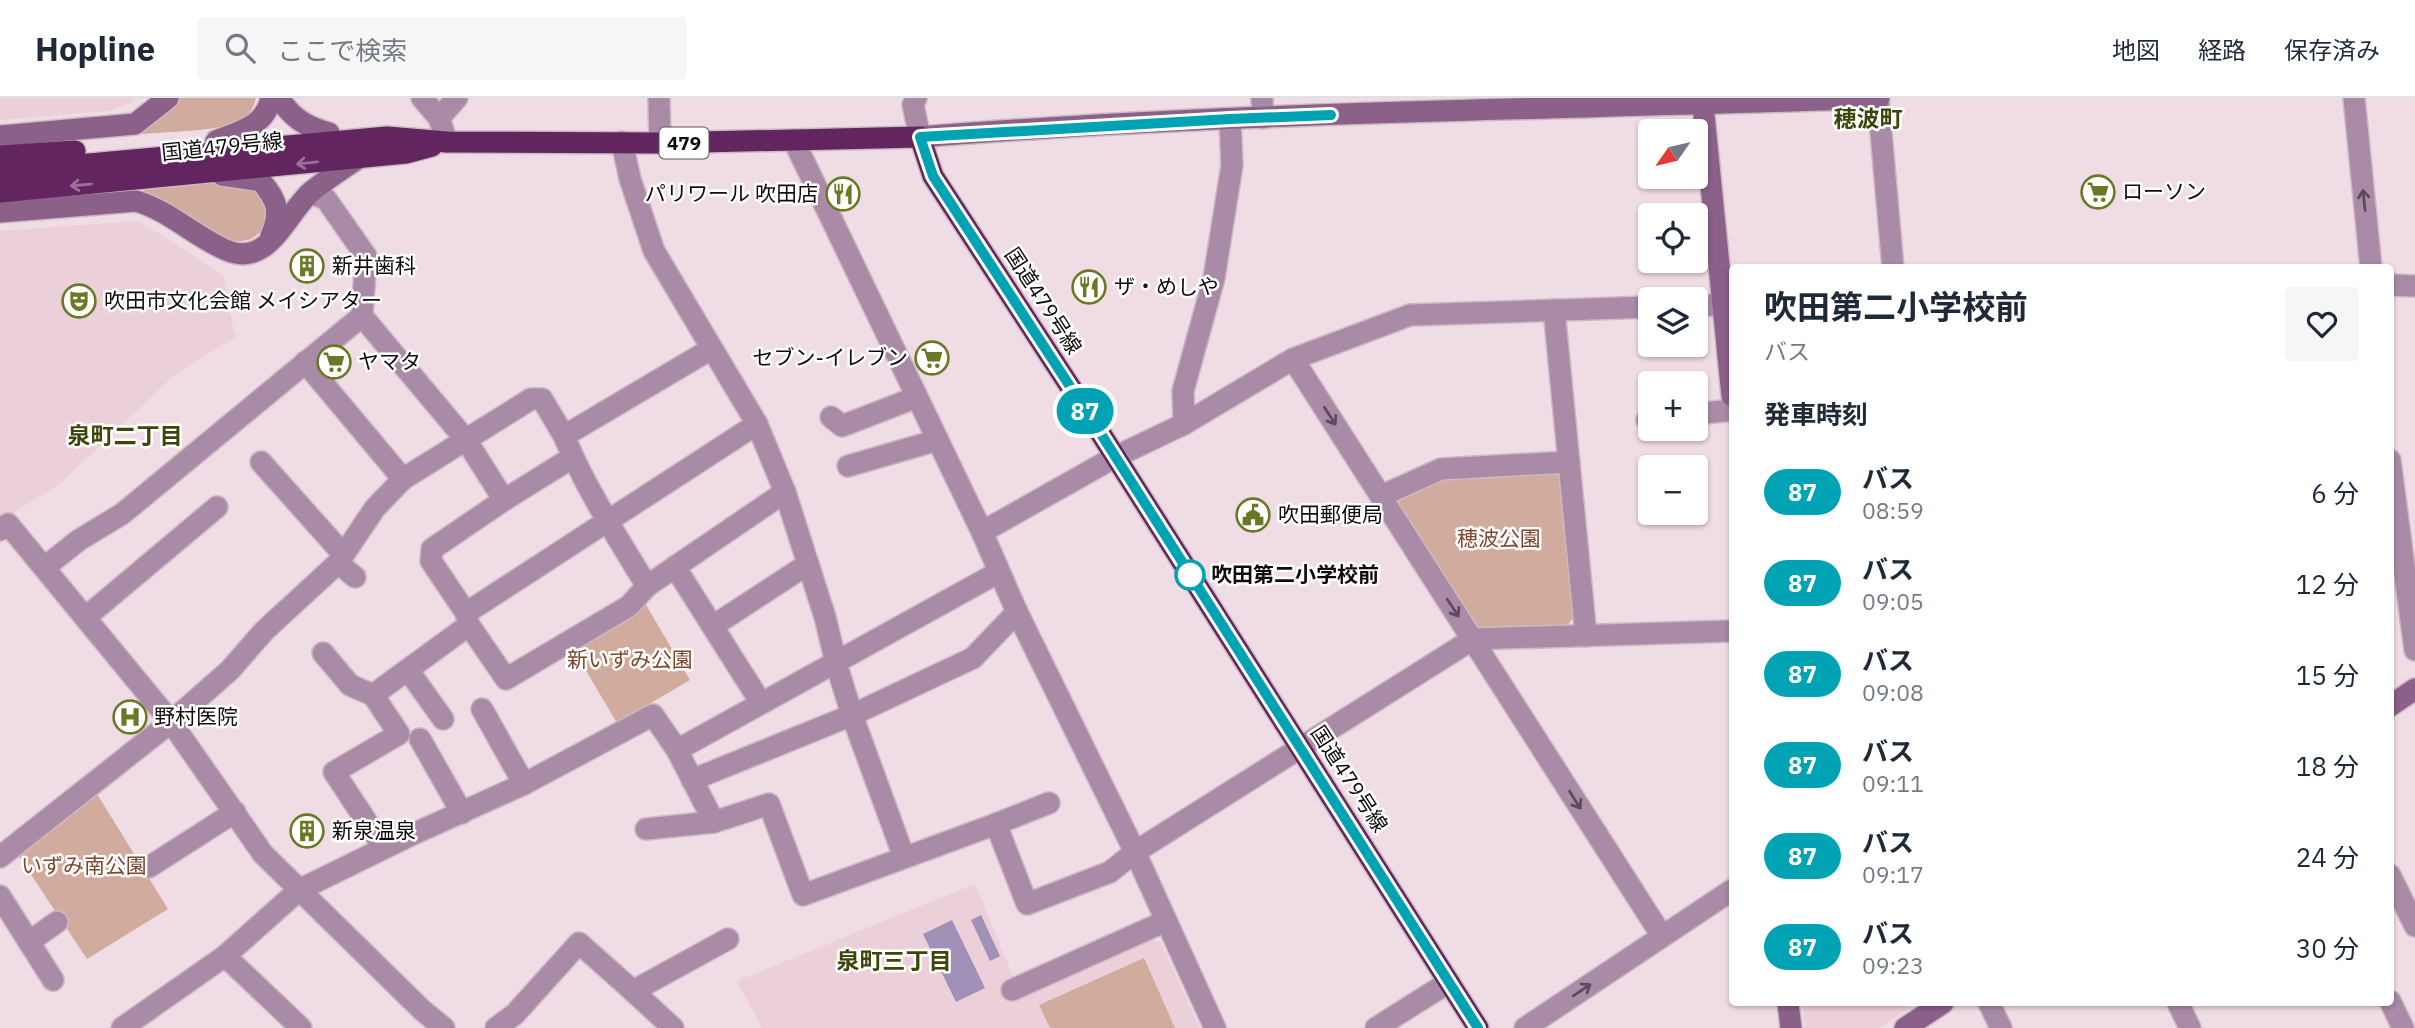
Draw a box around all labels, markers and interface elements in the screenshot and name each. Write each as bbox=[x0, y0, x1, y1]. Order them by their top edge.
search box bbox=[197, 17, 687, 80]
text: Hopline bbox=[35, 27, 155, 70]
icon: search bbox=[221, 29, 259, 67]
text: ここで検索 bbox=[277, 33, 407, 67]
text: 地図 bbox=[2112, 34, 2160, 66]
text: 経路 bbox=[2198, 34, 2246, 66]
text: 保存済み bbox=[2284, 34, 2380, 66]
district label: 穂波町 bbox=[1834, 103, 1903, 133]
north arrow bbox=[1638, 119, 1708, 189]
map controls bbox=[1638, 119, 1708, 525]
street label: 国道479号線 bbox=[160, 126, 284, 166]
road number: 479 bbox=[660, 128, 708, 158]
one-way arrow bbox=[297, 156, 319, 169]
supermarket icon: ローソン bbox=[2079, 173, 2117, 211]
restaurant icon: パリワール 吹田店 bbox=[824, 175, 862, 213]
place label: ローソン bbox=[2122, 177, 2206, 205]
one-way arrow bbox=[70, 179, 93, 192]
place label: パリワール 吹田店 bbox=[645, 179, 818, 207]
one-way arrow bbox=[2358, 189, 2371, 212]
button: locate bbox=[1638, 203, 1708, 273]
street label: 国道479号線 bbox=[999, 242, 1089, 359]
building icon: 新井歯科 bbox=[288, 247, 326, 285]
place label: 新井歯科 bbox=[332, 251, 416, 279]
restaurant icon: ザ・めしや bbox=[1070, 268, 1108, 306]
place label: ザ・めしや bbox=[1114, 272, 1219, 300]
theatre icon: 吹田市文化会館 メイシアター bbox=[60, 282, 98, 320]
text: 吹田第二小学校前 bbox=[1764, 285, 2028, 328]
place label: 吹田市文化会館 メイシアター bbox=[104, 286, 382, 314]
button: layers bbox=[1638, 287, 1708, 357]
button: heart bbox=[2285, 287, 2359, 361]
text: バス bbox=[1764, 336, 1810, 366]
supermarket icon: セブン-イレブン bbox=[913, 339, 951, 377]
supermarket icon: ヤマタ bbox=[315, 343, 353, 381]
place label: セブン-イレブン bbox=[753, 343, 908, 371]
place label: ヤマタ bbox=[358, 347, 421, 375]
button: + bbox=[1638, 371, 1708, 441]
line badge: 87 bbox=[1054, 388, 1116, 434]
text: 87 bbox=[1071, 395, 1099, 427]
text: 発車時刻 bbox=[1764, 397, 1868, 431]
one-way arrow bbox=[1323, 406, 1337, 426]
district label: 泉町二丁目 bbox=[68, 420, 183, 450]
button: − bbox=[1638, 455, 1708, 525]
text: バス bbox=[1862, 461, 1914, 495]
text: 87 bbox=[1788, 476, 1817, 508]
text: 6 分 bbox=[2311, 476, 2359, 510]
text: 08:59 bbox=[1862, 495, 1924, 525]
public building icon: 吹田郵便局 bbox=[1234, 496, 1272, 534]
place label: 吹田郵便局 bbox=[1278, 500, 1383, 528]
park label: 穂波公園 bbox=[1457, 524, 1541, 552]
text: バス bbox=[1862, 552, 1914, 586]
marker: 吹田第二小学校前 bbox=[1175, 560, 1205, 590]
place label: 吹田第二小学校前 bbox=[1211, 560, 1379, 588]
text: 87 bbox=[1788, 567, 1817, 599]
text: 12 分 bbox=[2296, 567, 2359, 601]
text: 09:05 bbox=[1862, 586, 1924, 616]
one-way arrow bbox=[1446, 597, 1460, 617]
text: バス bbox=[1862, 643, 1914, 677]
park label: 新いずみ公園 bbox=[567, 645, 693, 673]
text: 87 bbox=[1788, 658, 1817, 690]
text: 15 分 bbox=[2296, 658, 2359, 692]
text: 09:08 bbox=[1862, 677, 1924, 707]
hospital icon: 野村医院 bbox=[111, 698, 149, 736]
place label: 野村医院 bbox=[154, 702, 238, 730]
street label: 国道479号線 bbox=[1305, 720, 1395, 837]
text: バス bbox=[1862, 734, 1914, 768]
text: 87 bbox=[1788, 749, 1817, 781]
text: 18 分 bbox=[2296, 749, 2359, 783]
text: 09:11 bbox=[1862, 768, 1924, 798]
one-way arrow bbox=[1568, 789, 1582, 809]
building icon: 新泉温泉 bbox=[288, 812, 326, 850]
place label: 新泉温泉 bbox=[332, 816, 416, 844]
text: バス bbox=[1862, 825, 1914, 859]
text: 87 bbox=[1788, 840, 1817, 872]
text: 24 分 bbox=[2296, 840, 2359, 874]
park label: いずみ南公園 bbox=[21, 851, 147, 879]
text: 09:17 bbox=[1862, 859, 1924, 889]
text: バス bbox=[1862, 916, 1914, 950]
text: 87 bbox=[1788, 931, 1817, 963]
text: 30 分 bbox=[2296, 931, 2359, 965]
district label: 泉町三丁目 bbox=[837, 945, 952, 975]
text: 09:23 bbox=[1862, 950, 1924, 980]
one-way arrow bbox=[1571, 983, 1591, 997]

